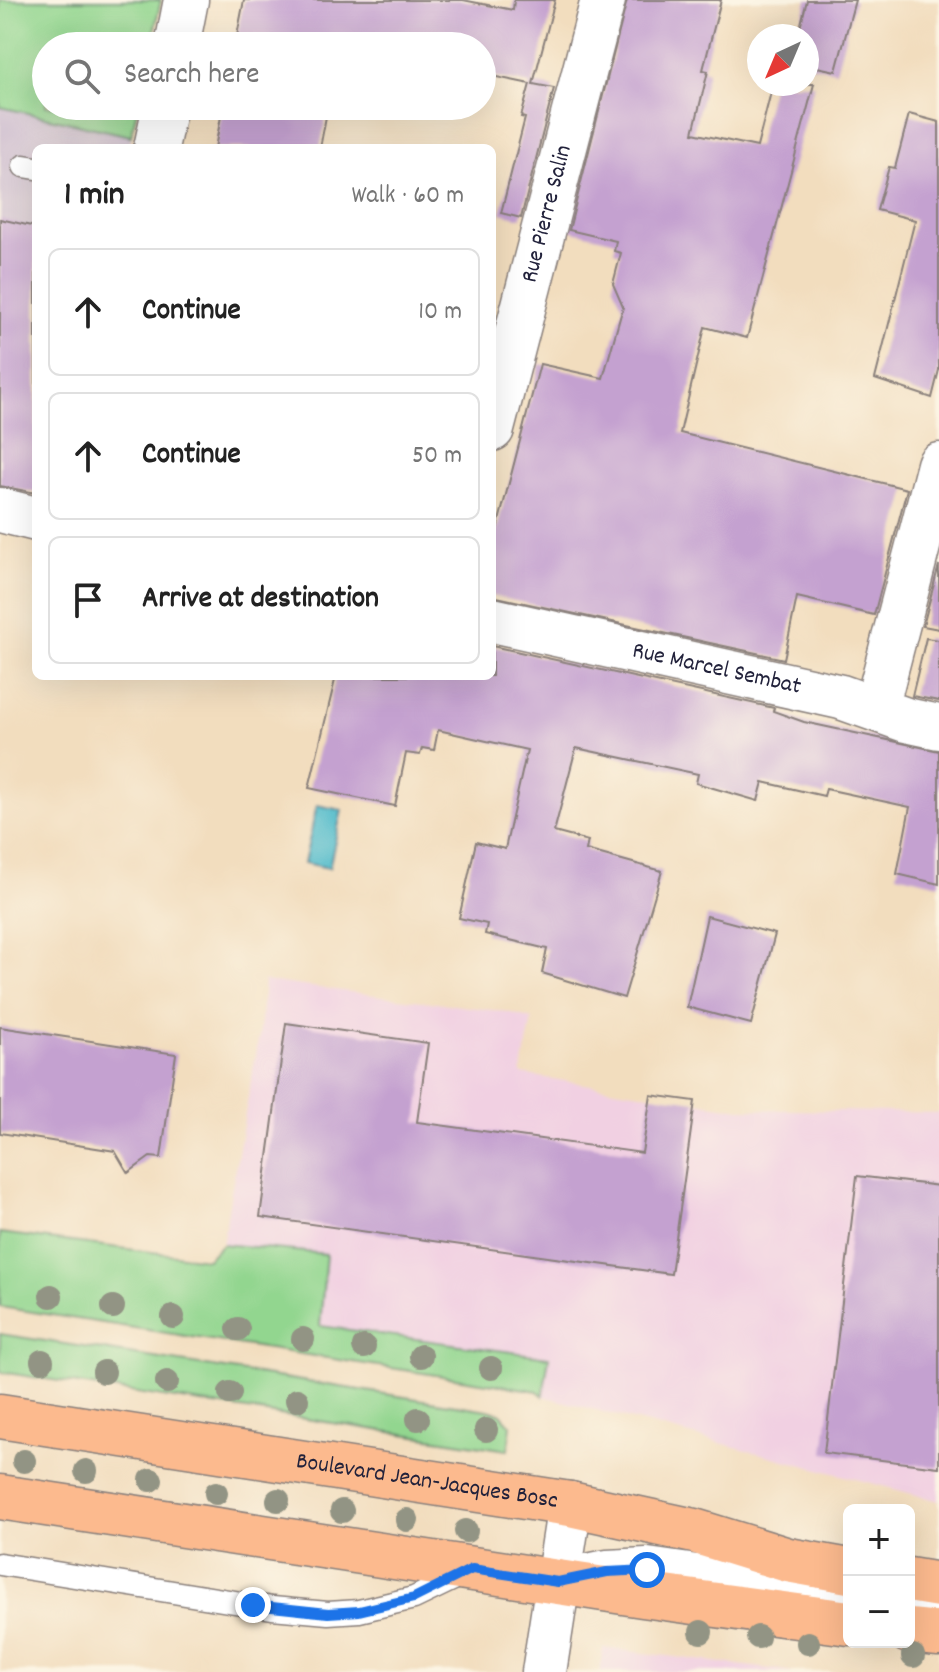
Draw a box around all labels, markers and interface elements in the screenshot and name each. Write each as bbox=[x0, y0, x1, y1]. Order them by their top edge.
north arrow bbox=[747, 24, 819, 96]
search box bbox=[32, 32, 496, 120]
icon: search bbox=[60, 54, 104, 98]
text: Search here bbox=[124, 55, 260, 98]
street label: Rue Pierre Salin bbox=[513, 142, 582, 287]
text: 1 min bbox=[64, 172, 125, 221]
text: Walk · 60 m bbox=[351, 178, 464, 215]
icon: ahead bbox=[66, 290, 110, 334]
text: Continue bbox=[142, 291, 241, 334]
text: 10 m bbox=[418, 294, 462, 331]
icon: ahead bbox=[66, 434, 110, 478]
text: Continue bbox=[142, 435, 241, 478]
text: 50 m bbox=[412, 438, 462, 475]
icon: arrive bbox=[66, 578, 110, 622]
text: Arrive at destination bbox=[142, 579, 379, 622]
street label: Rue Marcel Sembat bbox=[629, 634, 804, 705]
street label: Boulevard Jean-Jacques Bosc bbox=[294, 1445, 560, 1519]
map controls bbox=[843, 1504, 915, 1648]
button: + bbox=[843, 1504, 915, 1576]
route start bbox=[629, 1552, 665, 1588]
button: − bbox=[843, 1576, 915, 1648]
route end bbox=[235, 1587, 271, 1623]

